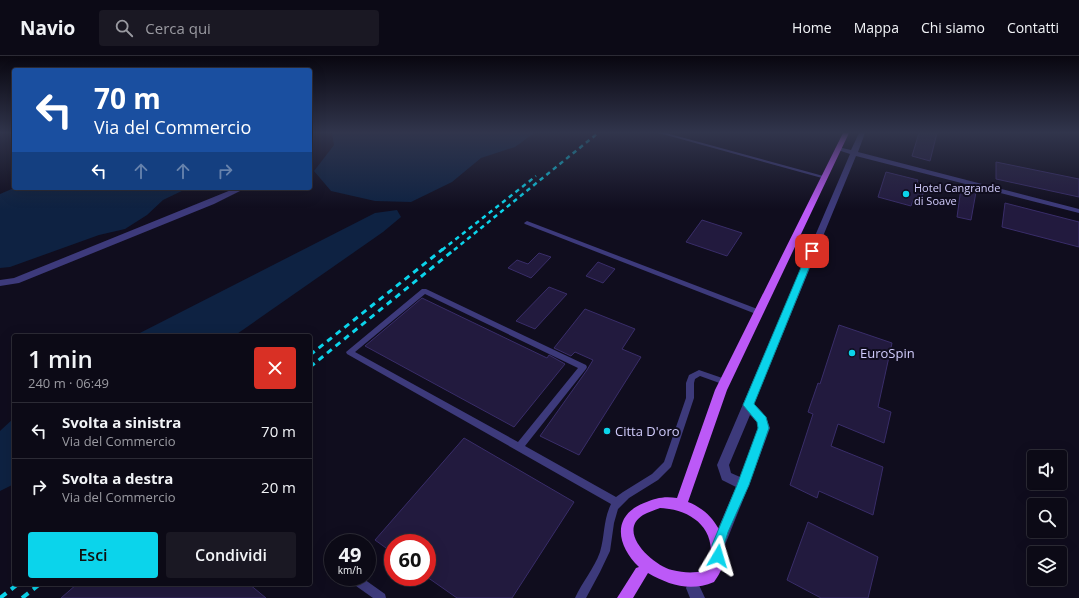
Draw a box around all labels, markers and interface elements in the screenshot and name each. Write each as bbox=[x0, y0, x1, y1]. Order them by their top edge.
search box bbox=[99, 10, 379, 46]
text: Navio bbox=[20, 15, 75, 41]
icon: search bbox=[113, 17, 135, 39]
text: Cerca qui bbox=[145, 18, 211, 38]
text: Home bbox=[792, 18, 832, 37]
text: Mappa bbox=[854, 18, 899, 37]
text: Chi siamo bbox=[921, 18, 985, 37]
text: Contatti bbox=[1007, 18, 1059, 37]
text: 70 m bbox=[94, 79, 161, 117]
icon: left bbox=[28, 84, 80, 136]
text: Via del Commercio bbox=[94, 115, 251, 139]
icon: left bbox=[88, 160, 110, 182]
icon: ahead bbox=[130, 160, 152, 182]
icon: ahead bbox=[172, 160, 194, 182]
icon: right bbox=[214, 160, 236, 182]
place label: Hotel Cangrande di Soave bbox=[914, 180, 1000, 208]
marker: Hotel Cangrande di Soave bbox=[901, 189, 911, 199]
pin bbox=[795, 234, 829, 268]
icon: arrive bbox=[801, 240, 823, 262]
text: 1 min bbox=[28, 342, 93, 375]
place label: EuroSpin bbox=[860, 344, 915, 362]
button: close bbox=[254, 347, 296, 389]
marker: EuroSpin bbox=[847, 348, 857, 358]
text: 240 m · 06:49 bbox=[28, 374, 109, 392]
text: Svolta a sinistra bbox=[62, 412, 181, 432]
icon: left bbox=[28, 420, 50, 442]
text: 70 m bbox=[261, 421, 296, 441]
place label: Citta D'oro bbox=[615, 422, 680, 440]
marker: Citta D'oro bbox=[602, 426, 612, 436]
text: Via del Commercio bbox=[62, 432, 176, 450]
map controls bbox=[1027, 450, 1067, 586]
button: sound bbox=[1027, 450, 1067, 490]
text: Svolta a destra bbox=[62, 468, 173, 488]
icon: right bbox=[28, 476, 50, 498]
text: 20 m bbox=[261, 477, 296, 497]
text: Via del Commercio bbox=[62, 488, 176, 506]
button: search bbox=[1027, 498, 1067, 538]
button: Esci bbox=[28, 532, 158, 578]
button: Condividi bbox=[166, 532, 296, 578]
speed limit sign: 60 bbox=[384, 534, 436, 586]
position arrow bbox=[697, 535, 739, 577]
text: 49 bbox=[339, 541, 361, 568]
button: layers bbox=[1027, 546, 1067, 586]
text: km/h bbox=[338, 563, 362, 577]

